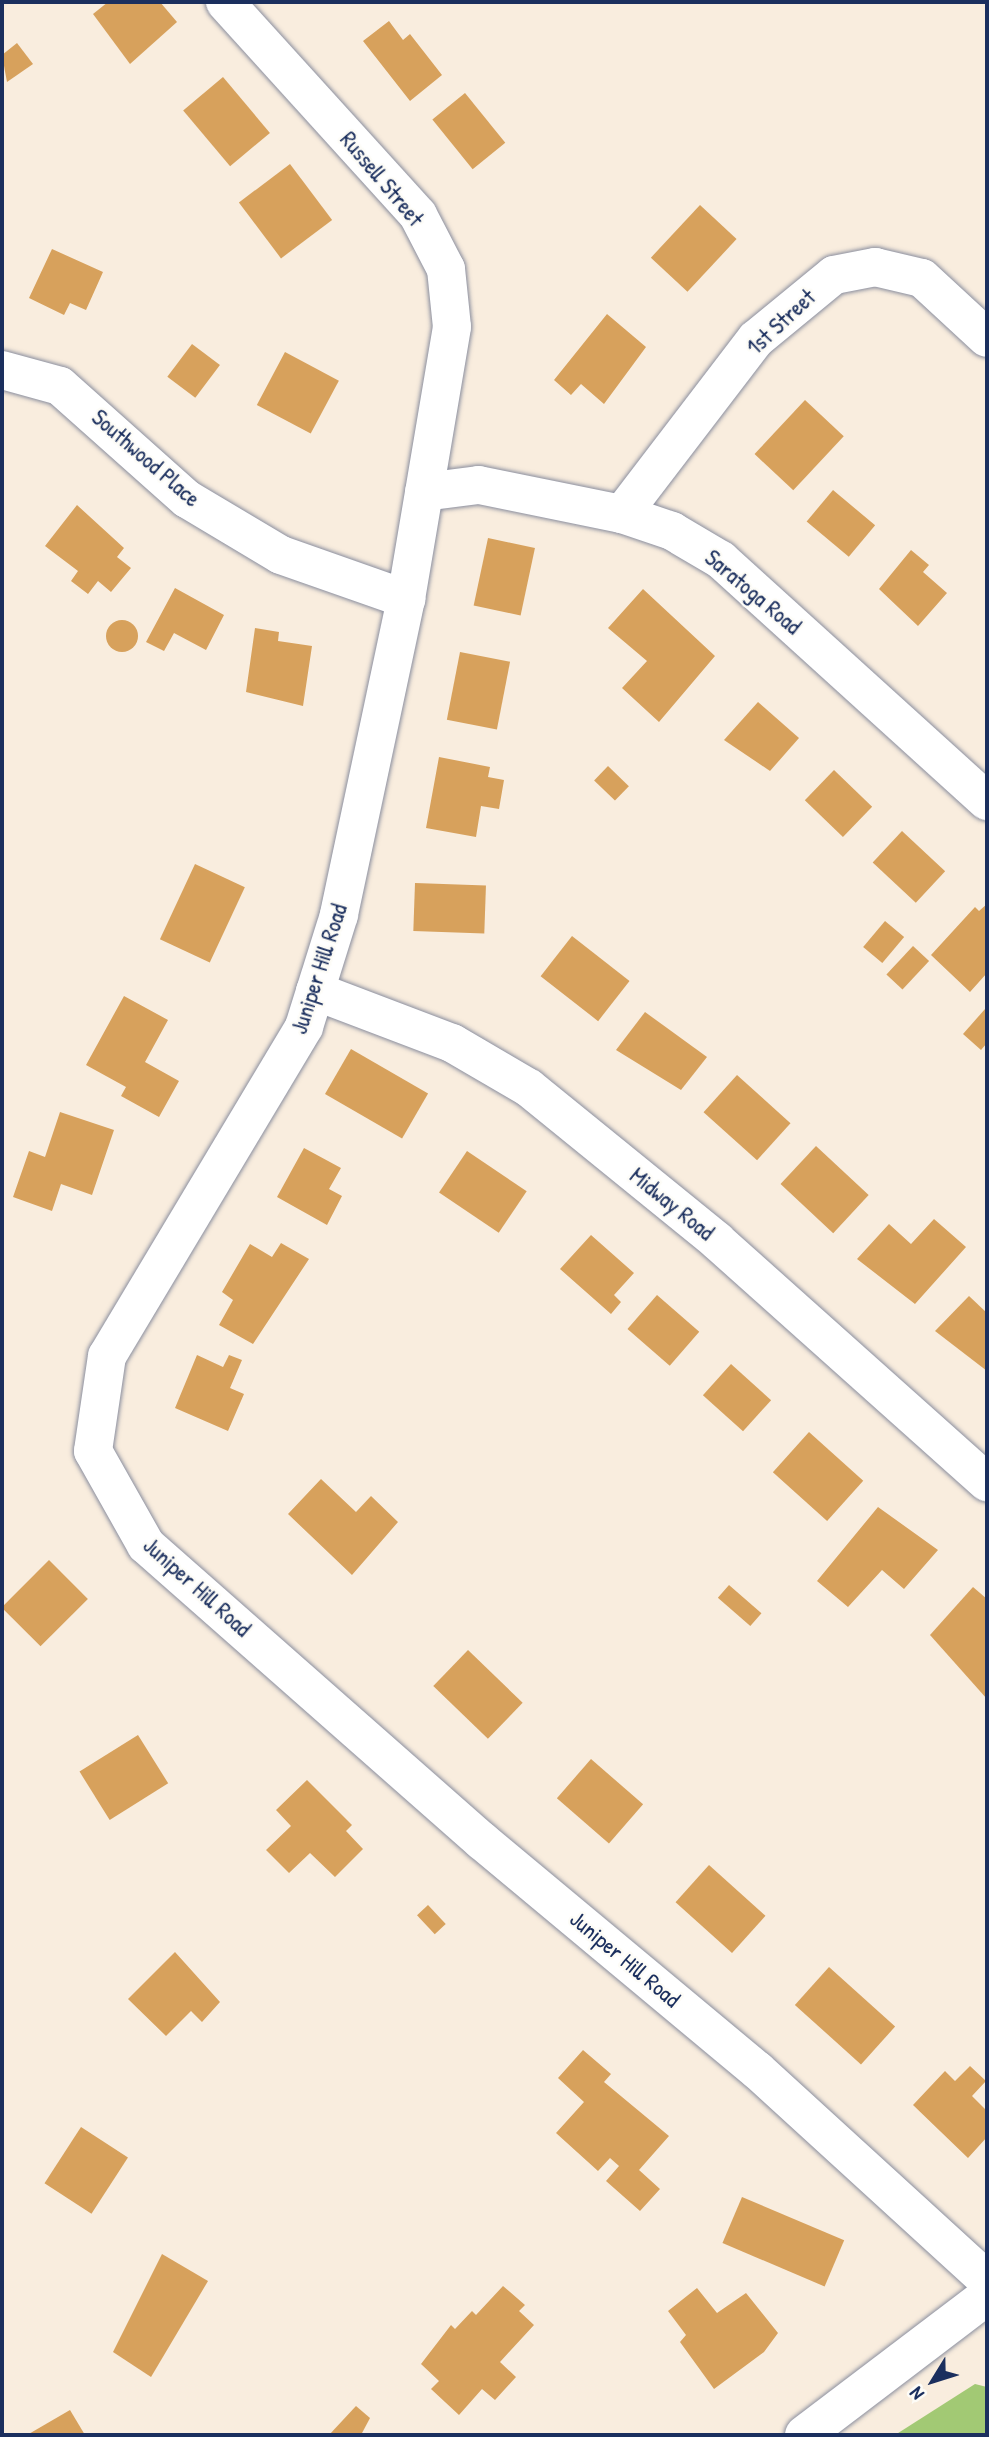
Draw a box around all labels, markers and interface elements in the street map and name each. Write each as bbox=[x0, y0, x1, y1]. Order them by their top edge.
street label: Russell Street bbox=[334, 126, 430, 232]
street label: 1st Street bbox=[741, 283, 821, 361]
street label: Southwood Place bbox=[86, 404, 206, 512]
street label: Saratoga Road bbox=[699, 544, 807, 640]
street label: Juniper Hill Road bbox=[285, 900, 353, 1038]
street label: Midway Road bbox=[624, 1162, 720, 1246]
street label: Juniper Hill Road bbox=[138, 1532, 256, 1642]
street label: Juniper Hill Road bbox=[564, 1905, 686, 2013]
north arrow bbox=[898, 2346, 968, 2416]
text: N bbox=[903, 2382, 930, 2406]

